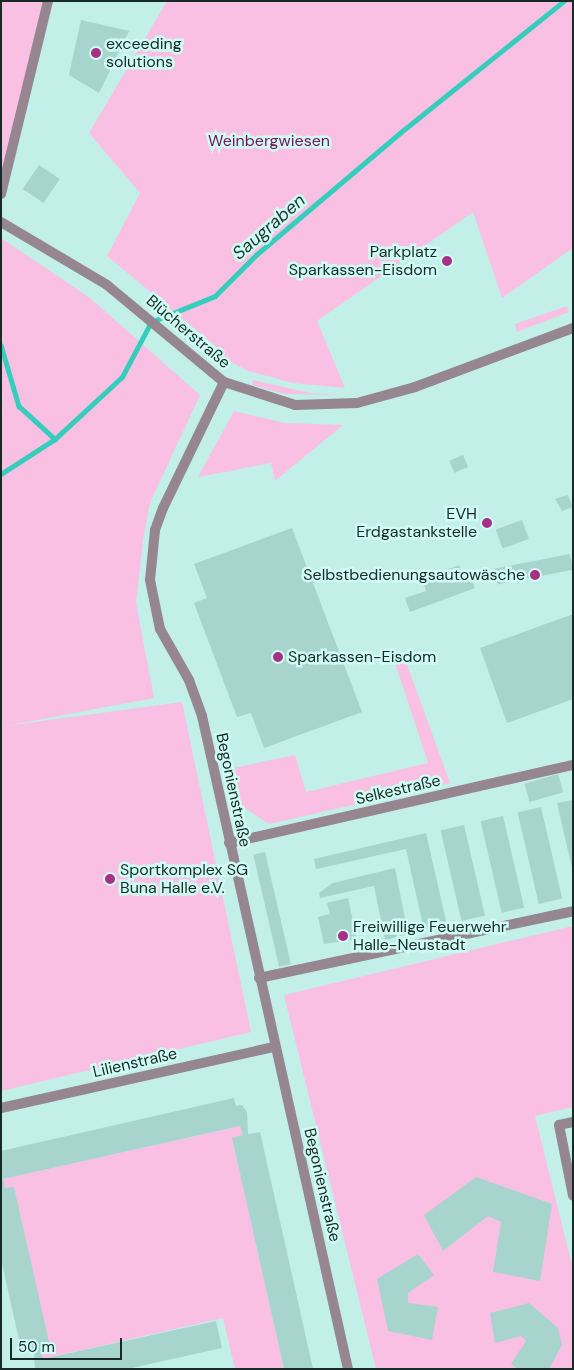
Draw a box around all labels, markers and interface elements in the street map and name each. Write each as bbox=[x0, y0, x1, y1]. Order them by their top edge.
place label: exceeding solutions bbox=[106, 34, 182, 72]
marker: exceeding solutions bbox=[90, 47, 102, 59]
park label: Weinbergwiesen bbox=[208, 131, 330, 151]
water label: Saugraben bbox=[228, 190, 310, 264]
place label: Parkplatz Sparkassen-Eisdom bbox=[289, 242, 437, 280]
marker: Parkplatz Sparkassen-Eisdom bbox=[441, 255, 453, 267]
street label: Blücherstraße bbox=[142, 291, 234, 373]
place label: EVH Erdgastankstelle bbox=[356, 504, 477, 542]
marker: EVH Erdgastankstelle bbox=[481, 517, 493, 529]
place label: Selbstbedienungsautowäsche bbox=[303, 565, 525, 585]
marker: Selbstbedienungsautowäsche bbox=[529, 569, 541, 581]
place label: Sparkassen-Eisdom bbox=[288, 647, 436, 667]
marker: Sparkassen-Eisdom bbox=[272, 651, 284, 663]
street label: Begonienstraße bbox=[212, 731, 254, 849]
street label: Selkestraße bbox=[354, 771, 442, 809]
place label: Sportkomplex SG Buna Halle e.V. bbox=[120, 860, 248, 898]
marker: Sportkomplex SG Buna Halle e.V. bbox=[104, 873, 116, 885]
place label: Freiwillige Feuerwehr Halle-Neustadt bbox=[353, 917, 507, 955]
marker: Freiwillige Feuerwehr Halle-Neustadt bbox=[337, 930, 349, 942]
street label: Lilienstraße bbox=[91, 1044, 179, 1082]
street label: Begonienstraße bbox=[300, 1126, 344, 1244]
scale bar bbox=[12, 1328, 125, 1360]
text: 50 m bbox=[18, 1337, 55, 1357]

